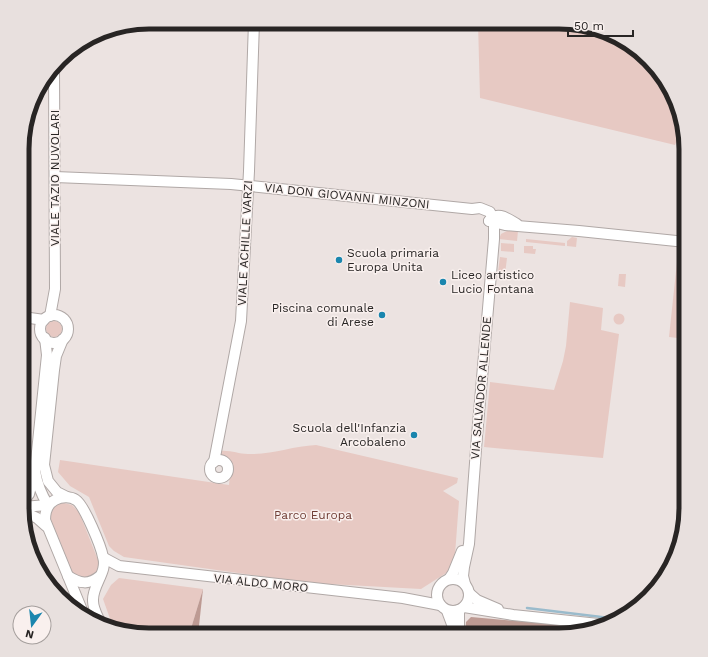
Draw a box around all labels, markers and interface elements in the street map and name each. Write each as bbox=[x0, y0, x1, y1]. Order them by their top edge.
scale bar bbox=[568, 12, 633, 38]
text: 50 m bbox=[574, 19, 604, 33]
street label: VIALE TAZIO NUVOLARI bbox=[48, 110, 62, 246]
street label: VIALE ACHILLE VARZI bbox=[235, 180, 255, 306]
street label: VIA DON GIOVANNI MINZONI bbox=[264, 180, 430, 212]
place label: Scuola primaria Europa Unita bbox=[347, 246, 439, 274]
marker: Scuola primaria Europa Unita bbox=[334, 255, 344, 265]
place label: Liceo artistico Lucio Fontana bbox=[451, 268, 534, 296]
marker: Liceo artistico Lucio Fontana bbox=[438, 277, 448, 287]
place label: Piscina comunale di Arese bbox=[272, 301, 374, 329]
marker: Piscina comunale di Arese bbox=[377, 310, 387, 320]
street label: VIA SALVADOR ALLENDE bbox=[468, 316, 494, 460]
place label: Scuola dell'Infanzia Arcobaleno bbox=[293, 421, 406, 449]
marker: Scuola dell'Infanzia Arcobaleno bbox=[409, 430, 419, 440]
park label: Parco Europa bbox=[274, 508, 352, 522]
street label: VIA ALDO MORO bbox=[213, 571, 309, 595]
north arrow bbox=[12, 605, 52, 645]
text: N bbox=[24, 627, 35, 642]

